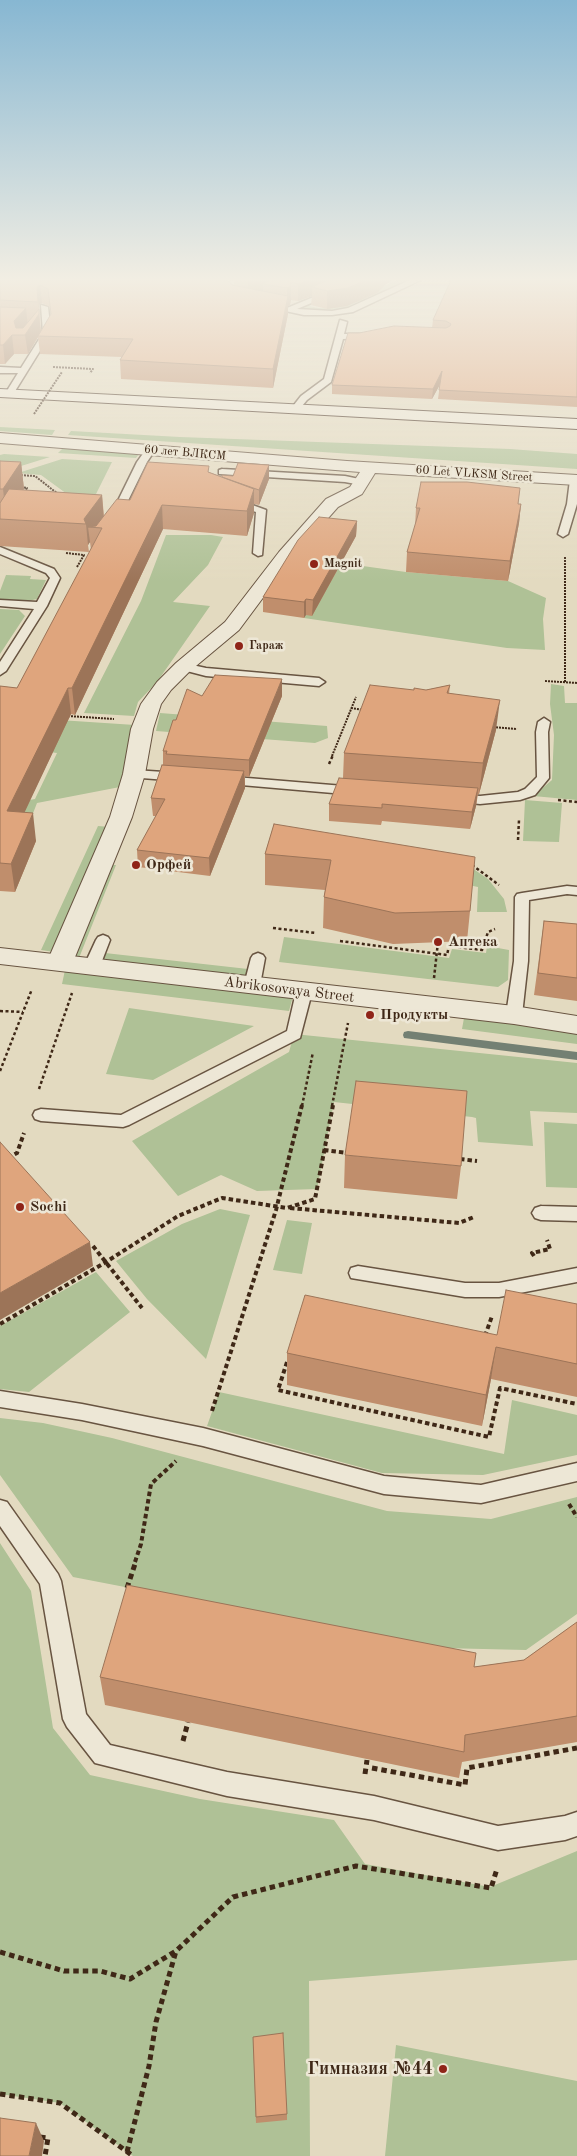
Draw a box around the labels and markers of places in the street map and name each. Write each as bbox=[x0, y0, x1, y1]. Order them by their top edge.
place label: Magnit bbox=[324, 557, 362, 571]
marker: Magnit bbox=[308, 558, 320, 570]
place label: Гараж bbox=[249, 639, 283, 653]
marker: Гараж bbox=[233, 640, 245, 652]
place label: Орфей bbox=[146, 856, 191, 874]
marker: Орфей bbox=[130, 859, 142, 871]
place label: Аптека bbox=[448, 933, 498, 951]
marker: Аптека bbox=[432, 936, 444, 948]
place label: Продукты bbox=[380, 1006, 448, 1024]
marker: Продукты bbox=[364, 1009, 376, 1021]
place label: Sochi bbox=[30, 1198, 67, 1216]
marker: Sochi bbox=[14, 1201, 26, 1213]
place label: Гимназия №44 bbox=[307, 2058, 433, 2080]
marker: Гимназия №44 bbox=[437, 2063, 449, 2075]

